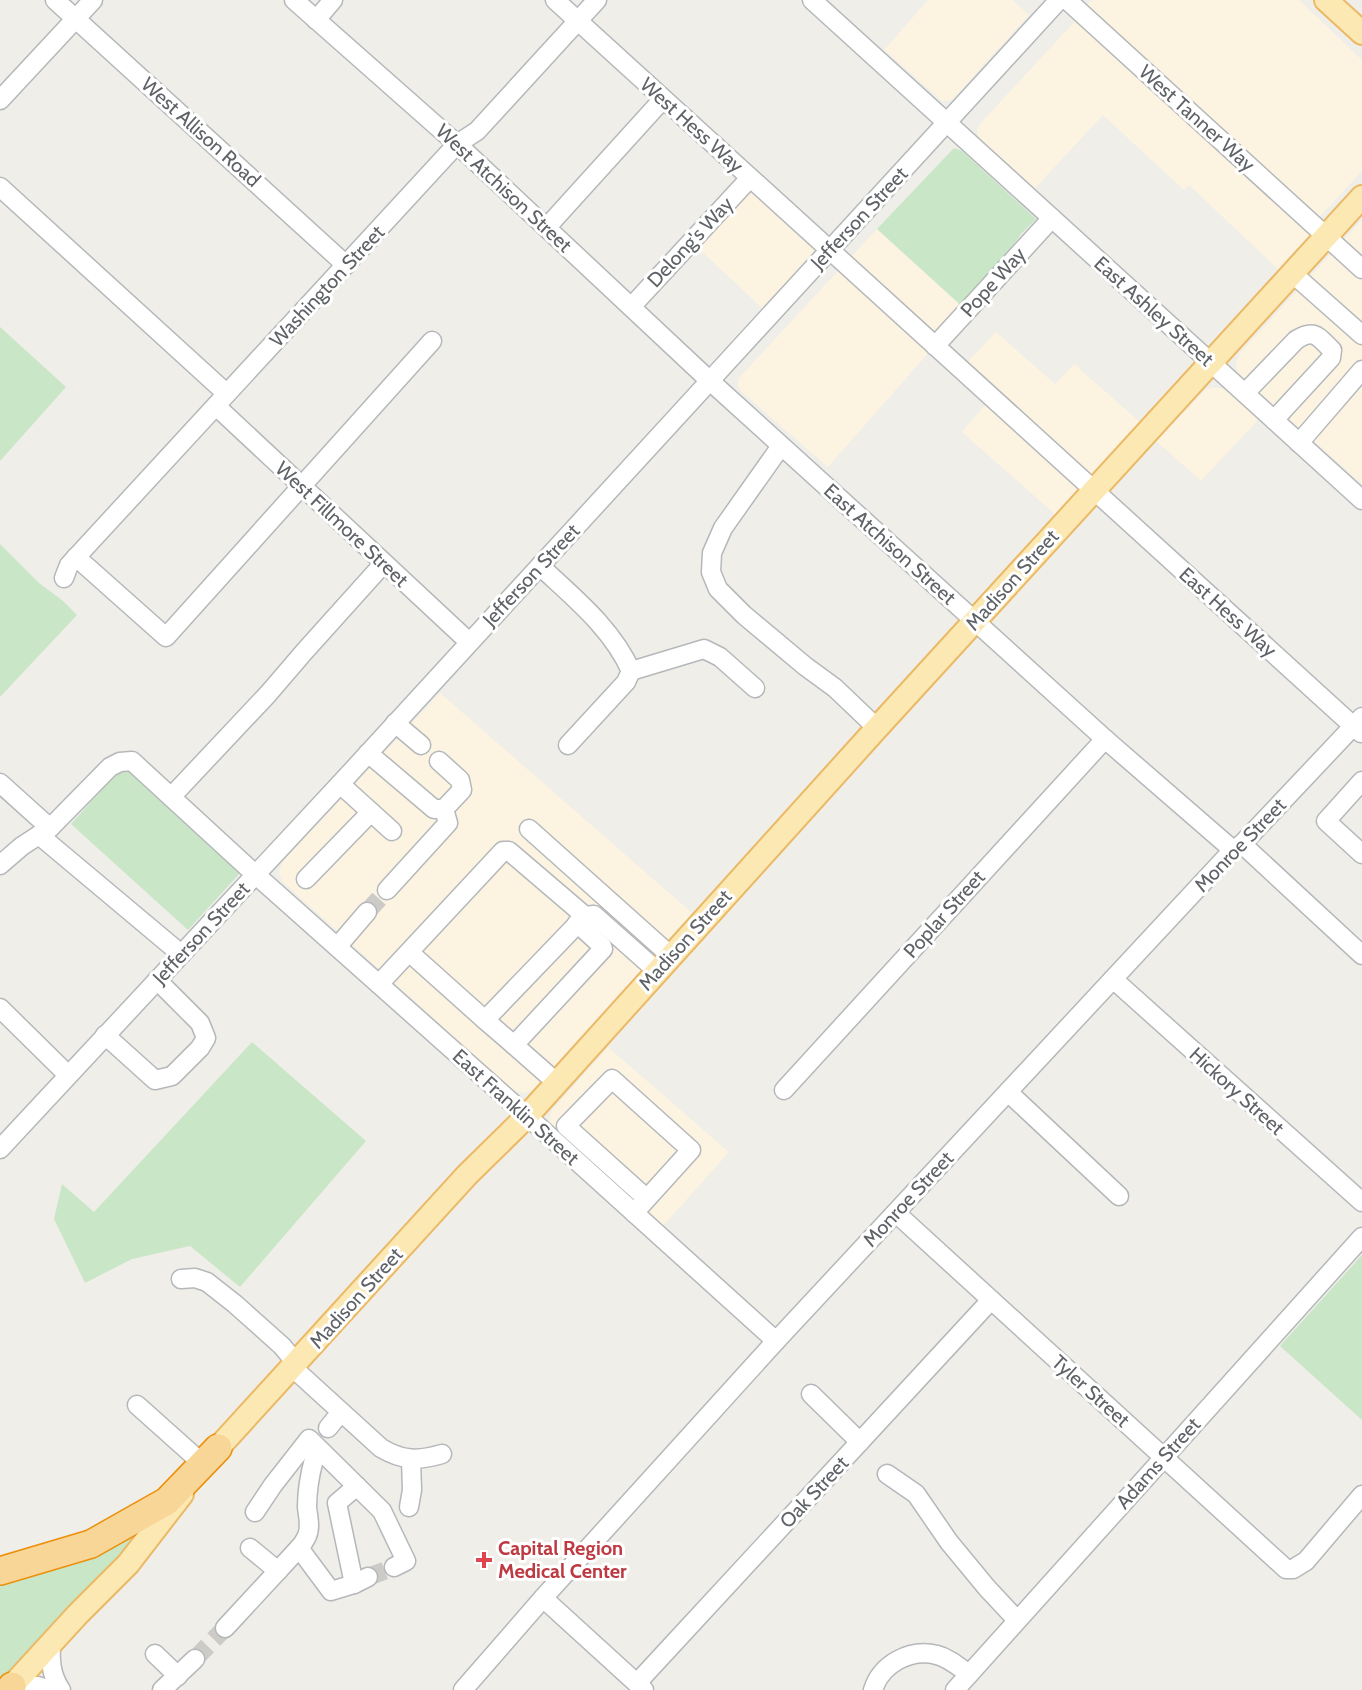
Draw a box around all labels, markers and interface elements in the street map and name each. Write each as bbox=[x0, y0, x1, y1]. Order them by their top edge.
street label: West Tanner Way bbox=[1134, 60, 1260, 176]
street label: West Allison Road bbox=[136, 72, 266, 192]
street label: West Hess Way bbox=[635, 72, 749, 178]
street label: West Atchison Street bbox=[431, 119, 577, 257]
street label: Jefferson Street bbox=[805, 162, 913, 275]
street label: Delong's Way bbox=[642, 192, 738, 292]
street label: Washington Street bbox=[265, 220, 389, 352]
street label: Pope Way bbox=[955, 242, 1031, 322]
street label: East Ashley Street bbox=[1089, 251, 1219, 371]
street label: West Fillmore Street bbox=[271, 456, 414, 592]
street label: East Atchison Street bbox=[819, 478, 961, 610]
street label: Jefferson Street bbox=[477, 519, 585, 632]
street label: Madison Street bbox=[960, 524, 1064, 635]
street label: East Hess Way bbox=[1174, 562, 1282, 662]
street label: Monroe Street bbox=[1189, 793, 1291, 897]
street label: Poplar Street bbox=[898, 865, 990, 963]
street label: Jefferson Street bbox=[147, 877, 255, 990]
street label: Madison Street bbox=[633, 884, 737, 995]
street label: Hickory Street bbox=[1185, 1042, 1289, 1140]
street label: East Franklin Street bbox=[448, 1044, 584, 1170]
street label: Monroe Street bbox=[858, 1146, 958, 1252]
street label: Madison Street bbox=[304, 1242, 408, 1353]
street label: Tyler Street bbox=[1047, 1350, 1135, 1432]
street label: Adams Street bbox=[1111, 1412, 1205, 1514]
street label: Oak Street bbox=[775, 1451, 854, 1533]
place label: Capital Region Medical Center bbox=[498, 1536, 627, 1583]
marker: Capital Region Medical Center bbox=[475, 1551, 493, 1569]

